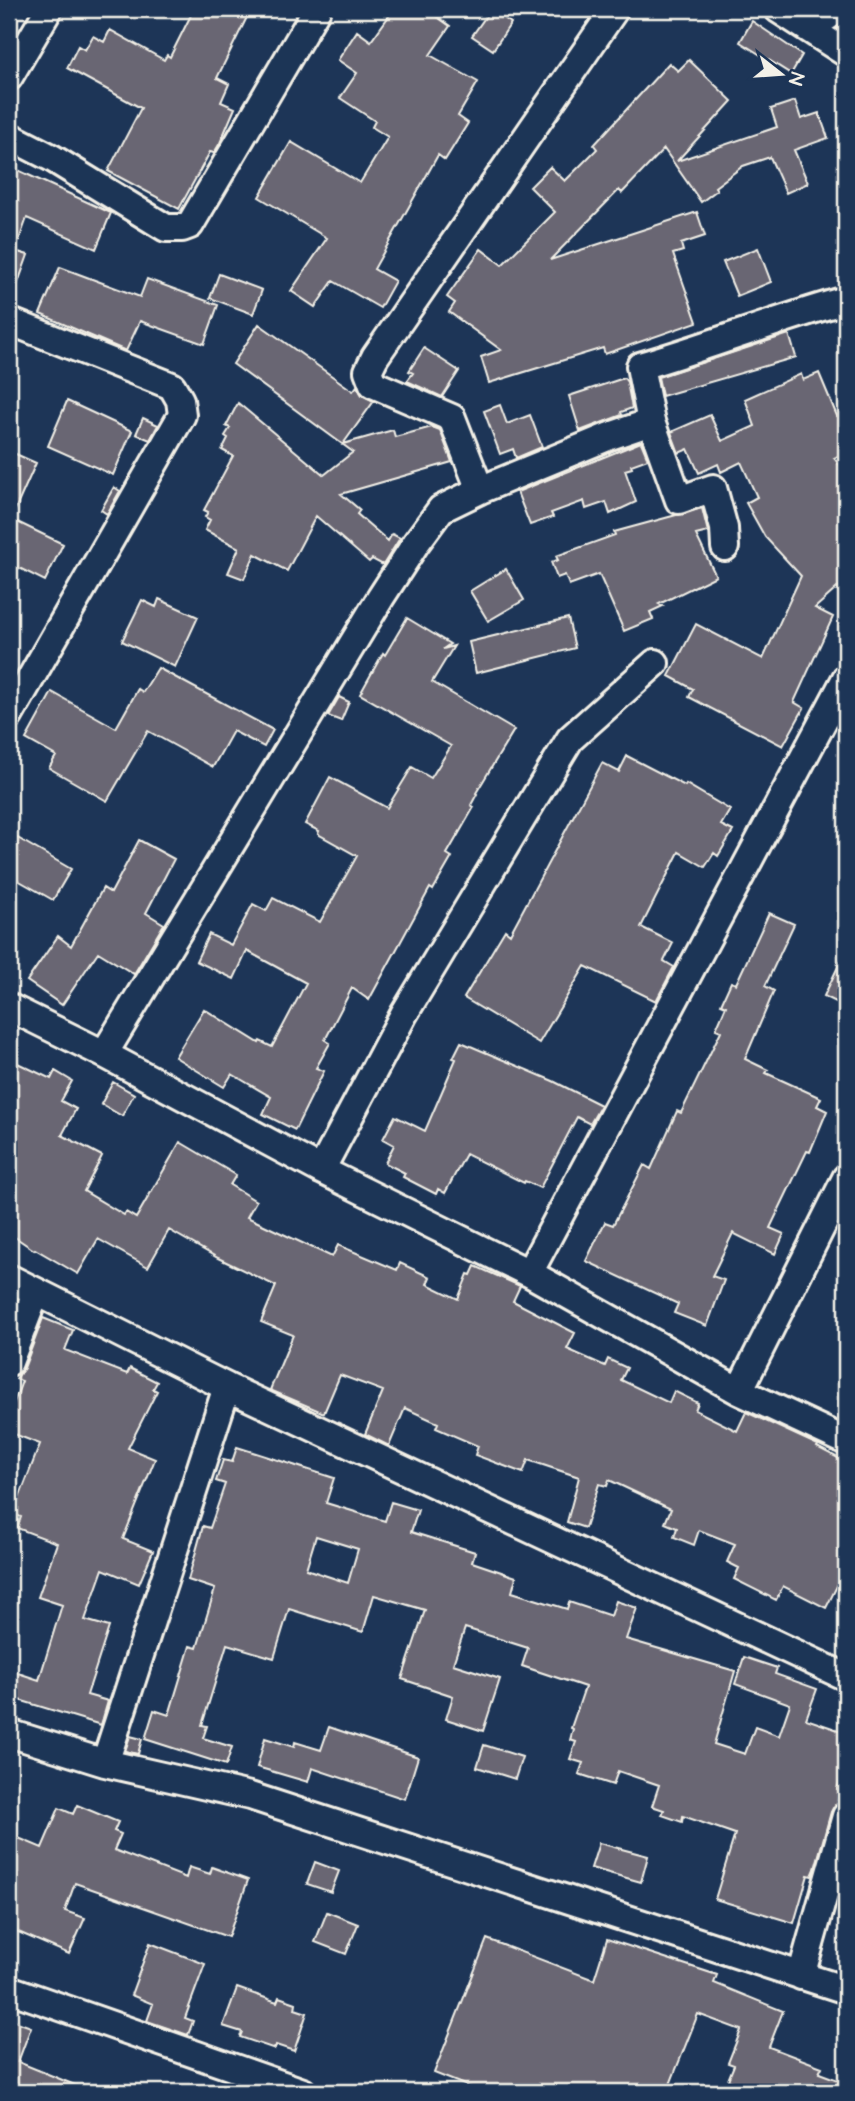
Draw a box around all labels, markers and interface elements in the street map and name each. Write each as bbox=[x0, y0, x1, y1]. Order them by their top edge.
north arrow bbox=[746, 38, 816, 108]
text: N bbox=[781, 69, 810, 88]

